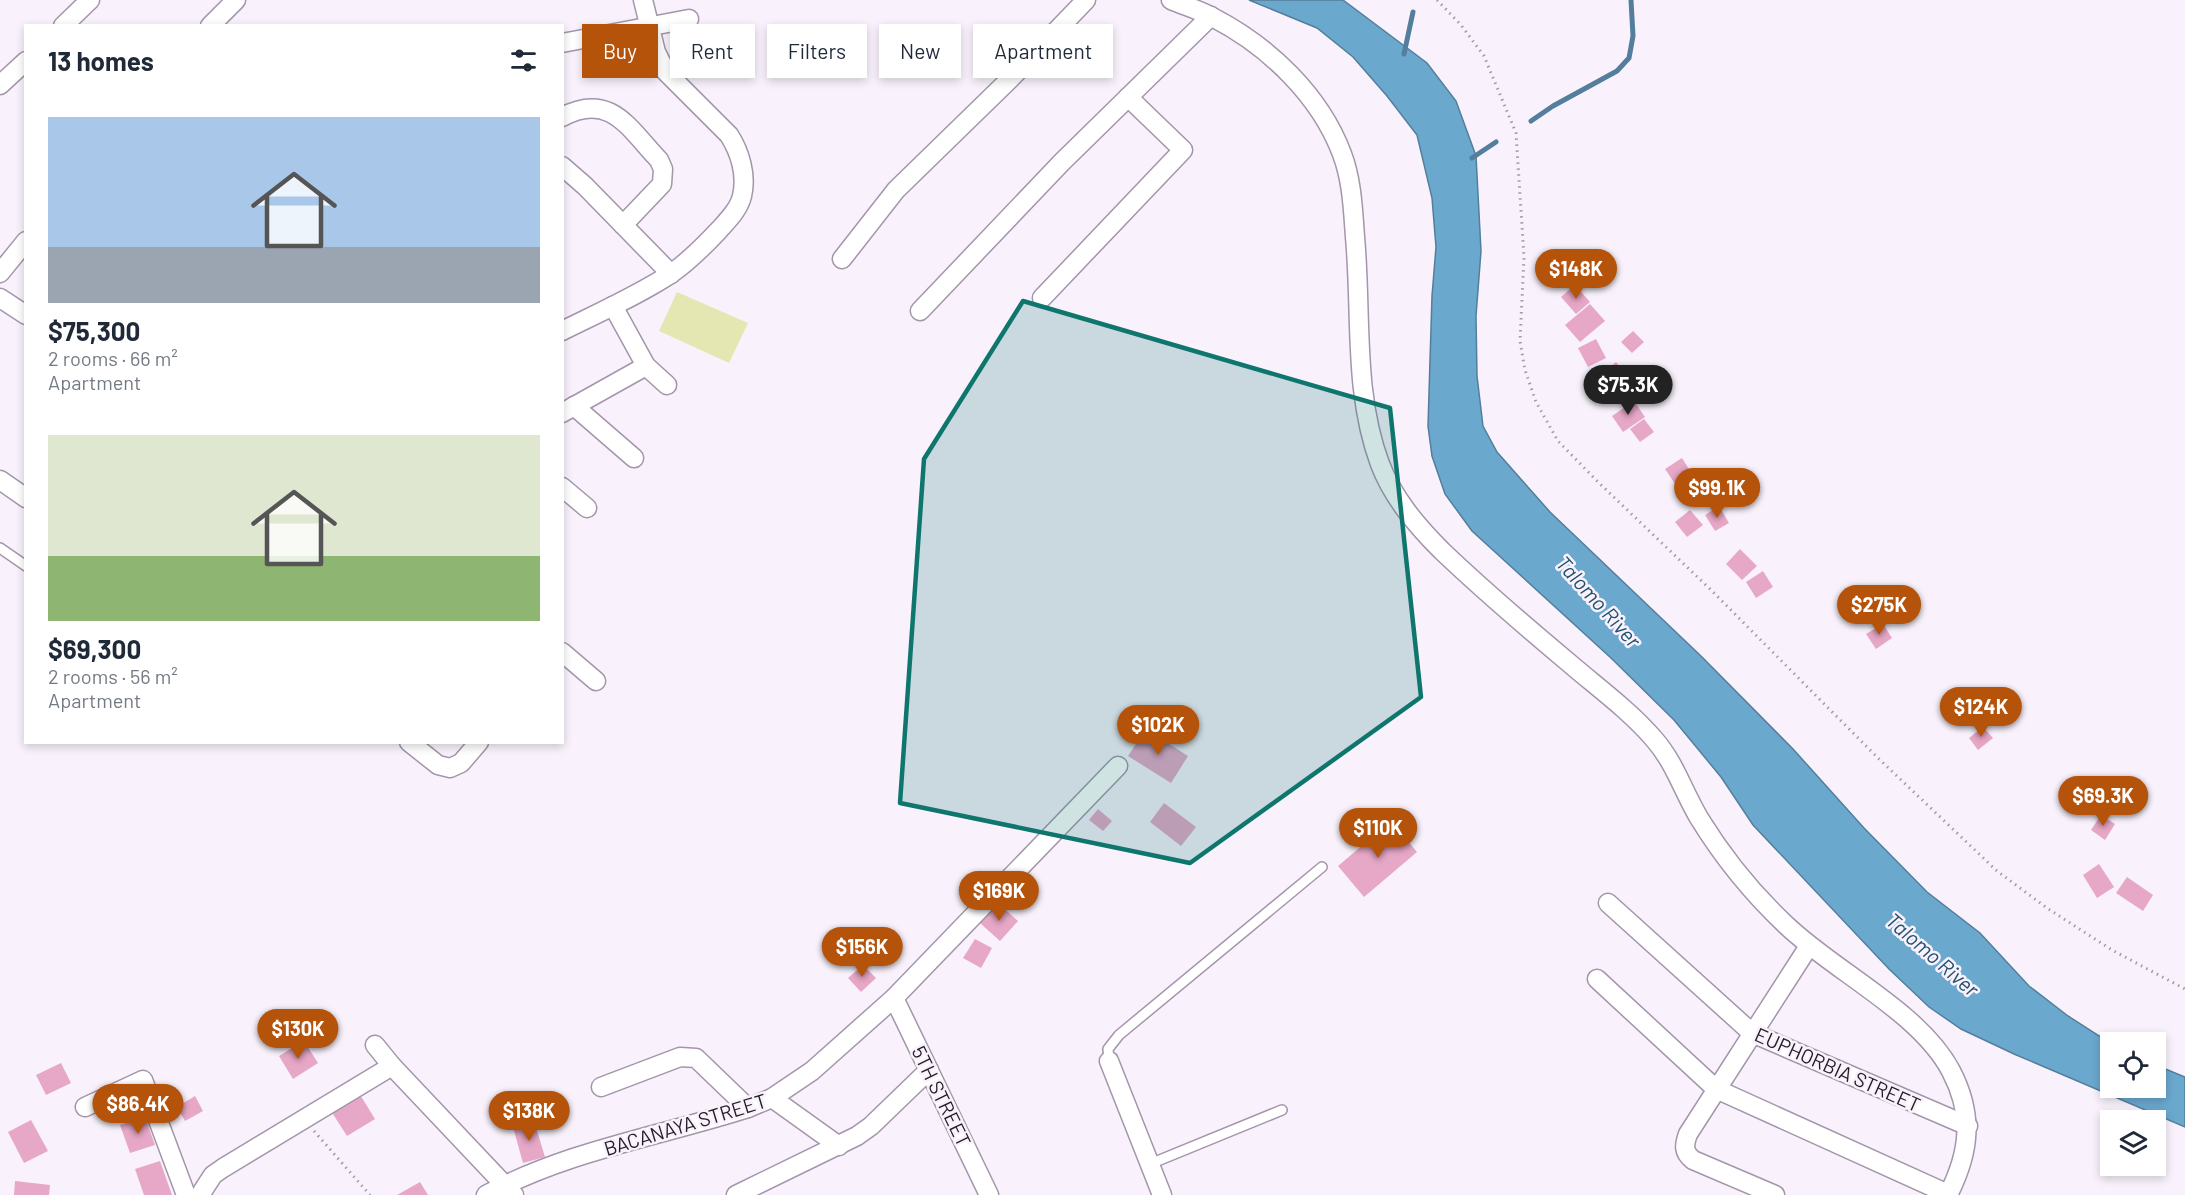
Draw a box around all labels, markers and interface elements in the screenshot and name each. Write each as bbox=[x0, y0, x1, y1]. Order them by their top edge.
chip: Buy bbox=[582, 24, 658, 78]
chip: Rent bbox=[670, 24, 755, 78]
chip: Filters bbox=[767, 24, 867, 78]
chip: New bbox=[879, 24, 961, 78]
chip: Apartment bbox=[973, 24, 1113, 78]
icon: filters bbox=[507, 44, 540, 77]
text: 13 homes bbox=[48, 45, 154, 76]
icon: home bbox=[240, 156, 348, 264]
pin: $148K bbox=[1534, 249, 1618, 300]
text: $148K bbox=[1549, 256, 1603, 280]
text: $75,300 bbox=[48, 315, 140, 346]
text: 2 rooms · 66 m² bbox=[48, 346, 178, 370]
pin: $75.3K bbox=[1579, 365, 1677, 416]
text: Apartment bbox=[48, 370, 141, 394]
text: $75.3K bbox=[1598, 372, 1658, 396]
pin: $99.1K bbox=[1668, 468, 1766, 519]
icon: home bbox=[240, 474, 348, 582]
text: $99.1K bbox=[1688, 475, 1746, 499]
water label: Talomo River bbox=[1551, 550, 1647, 652]
pin: $275K bbox=[1837, 585, 1921, 636]
text: $275K bbox=[1851, 592, 1907, 616]
text: $69,300 bbox=[48, 633, 141, 664]
text: 2 rooms · 56 m² bbox=[48, 664, 178, 688]
pin: $124K bbox=[1939, 687, 2023, 738]
text: Apartment bbox=[48, 688, 141, 712]
text: $124K bbox=[1954, 694, 2008, 718]
pin: $102K bbox=[1116, 705, 1200, 756]
text: $102K bbox=[1131, 712, 1185, 736]
pin: $69.3K bbox=[2054, 776, 2152, 827]
text: $69.3K bbox=[2072, 783, 2134, 807]
pin: $110K bbox=[1336, 808, 1420, 859]
text: $110K bbox=[1353, 815, 1403, 839]
pin: $169K bbox=[957, 871, 1041, 922]
text: $169K bbox=[973, 878, 1025, 902]
water label: Talomo River bbox=[1882, 907, 1985, 1001]
pin: $156K bbox=[820, 927, 904, 978]
text: $156K bbox=[836, 934, 888, 958]
pin: $130K bbox=[256, 1009, 340, 1060]
text: $130K bbox=[271, 1016, 325, 1040]
street label: EUPHORBIA STREET bbox=[1751, 1022, 1925, 1116]
map controls bbox=[2100, 1032, 2166, 1176]
button: locate bbox=[2100, 1032, 2166, 1098]
street label: 5TH STREET bbox=[907, 1042, 977, 1150]
pin: $86.4K bbox=[89, 1084, 187, 1135]
street label: BACANAYA STREET bbox=[601, 1088, 769, 1160]
text: $86.4K bbox=[106, 1091, 170, 1115]
pin: $138K bbox=[487, 1091, 571, 1142]
text: $138K bbox=[503, 1098, 555, 1122]
button: layers bbox=[2100, 1110, 2166, 1176]

